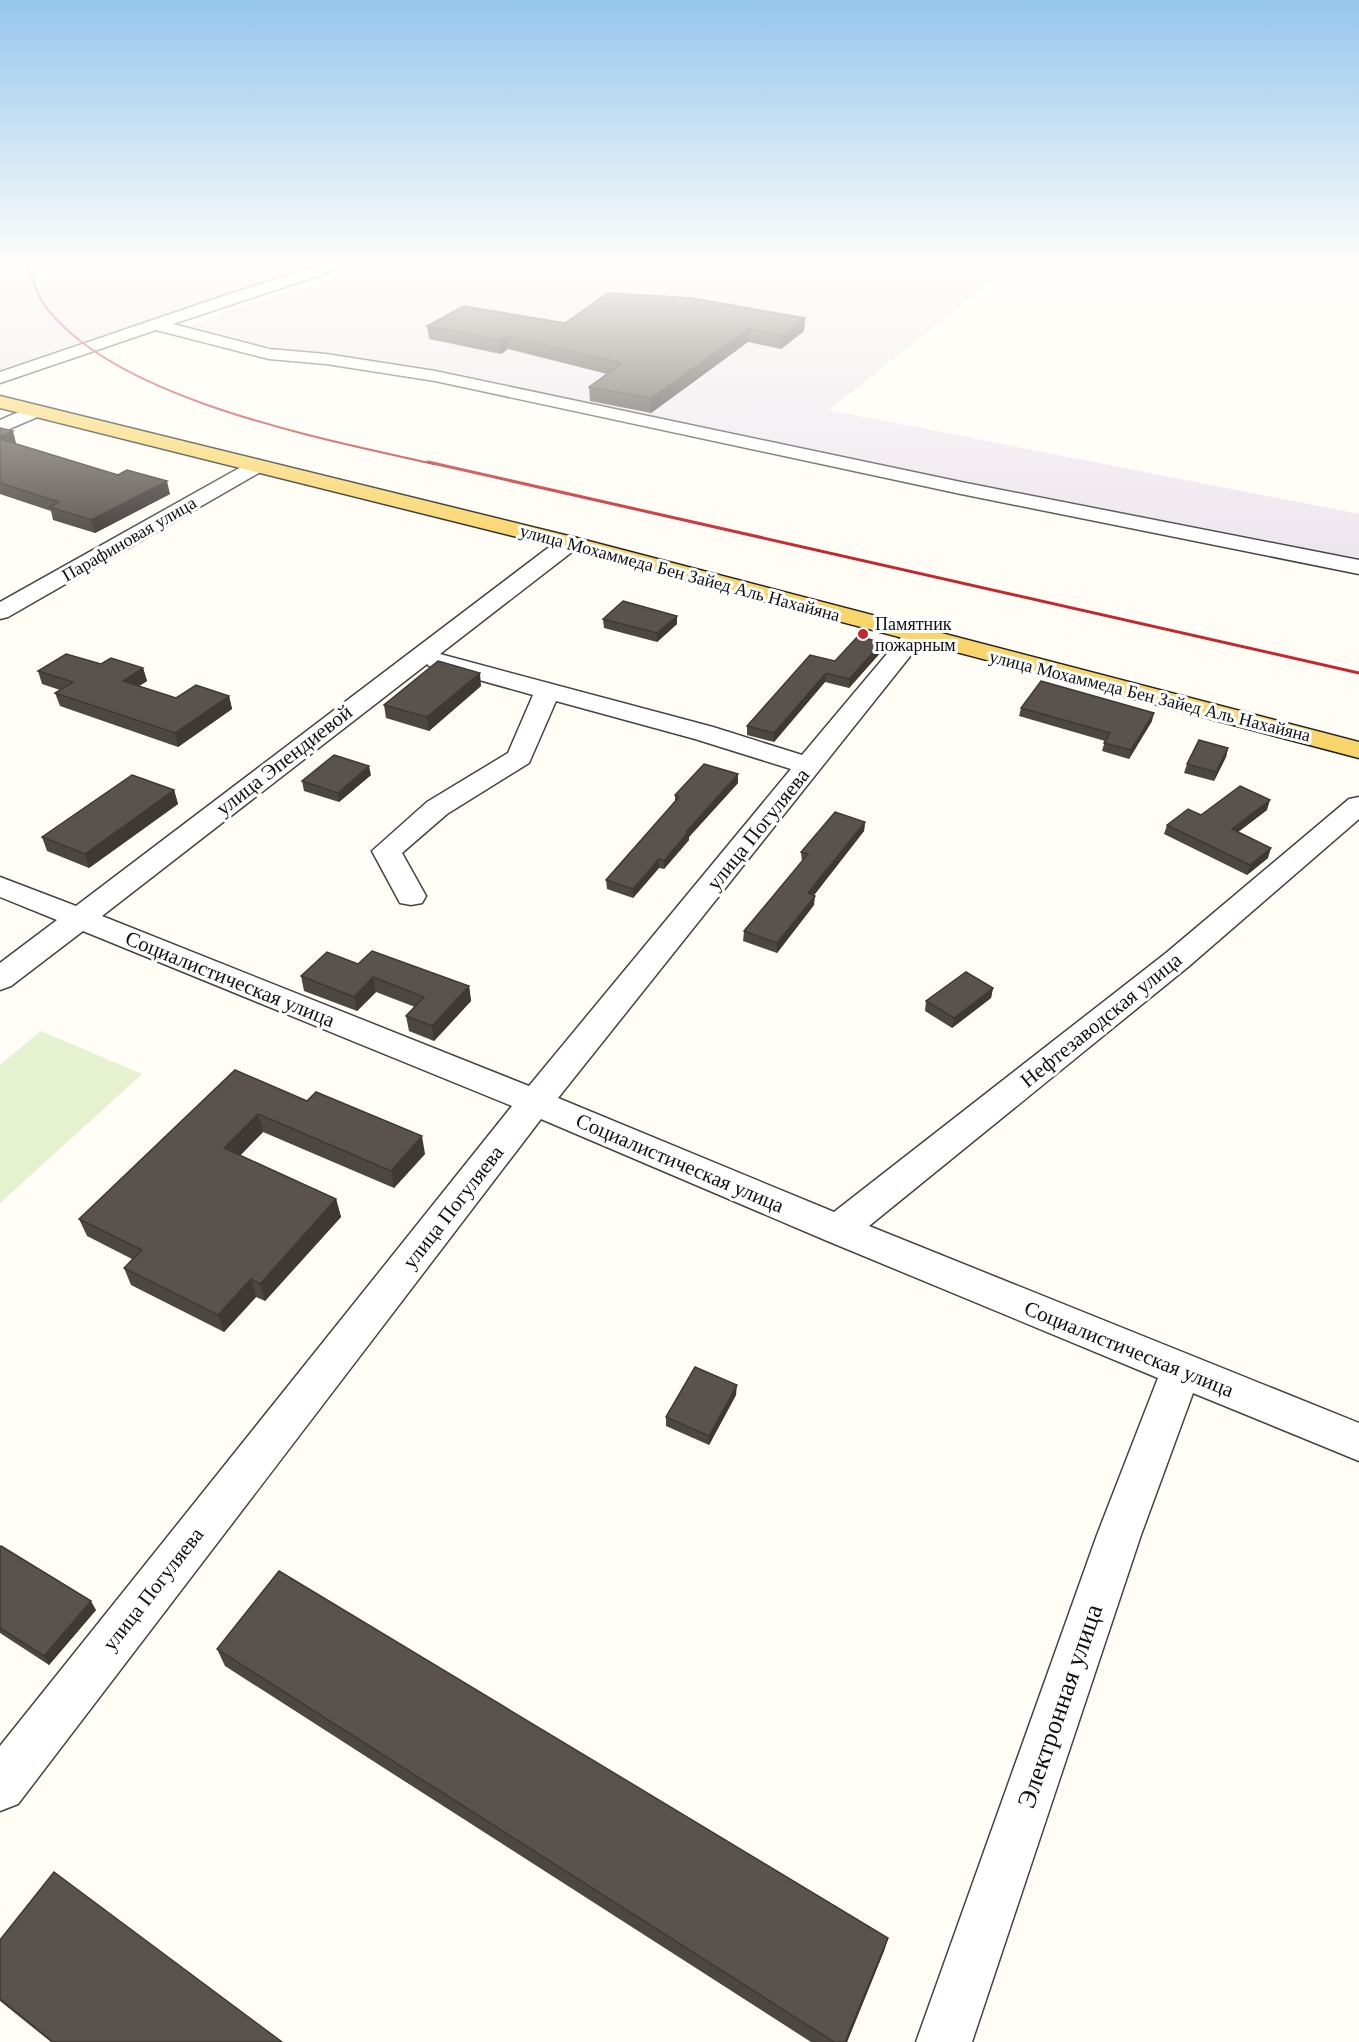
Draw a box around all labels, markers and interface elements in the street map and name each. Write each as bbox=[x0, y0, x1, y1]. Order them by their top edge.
street label: Парафиновая улица bbox=[58, 492, 200, 586]
street label: улица Мохаммеда Бен Зайед Аль Нахайяна bbox=[518, 521, 842, 625]
place label: Памятник пожарным bbox=[875, 614, 956, 655]
marker: Памятник пожарным bbox=[856, 627, 870, 641]
street label: улица Мохаммеда Бен Зайед Аль Нахайяна bbox=[987, 646, 1313, 746]
street label: улица Эпендиевой bbox=[211, 700, 357, 820]
street label: улица Погуляева bbox=[702, 763, 815, 895]
street label: Социалистическая улица bbox=[122, 926, 339, 1032]
street label: Нефтезаводская улица bbox=[1016, 947, 1187, 1092]
street label: Социалистическая улица bbox=[572, 1108, 788, 1218]
street label: улица Погуляева bbox=[398, 1140, 509, 1273]
street label: Социалистическая улица bbox=[1021, 1296, 1238, 1402]
street label: улица Погуляева bbox=[98, 1522, 209, 1655]
street label: Электронная улица bbox=[1012, 1600, 1109, 1812]

